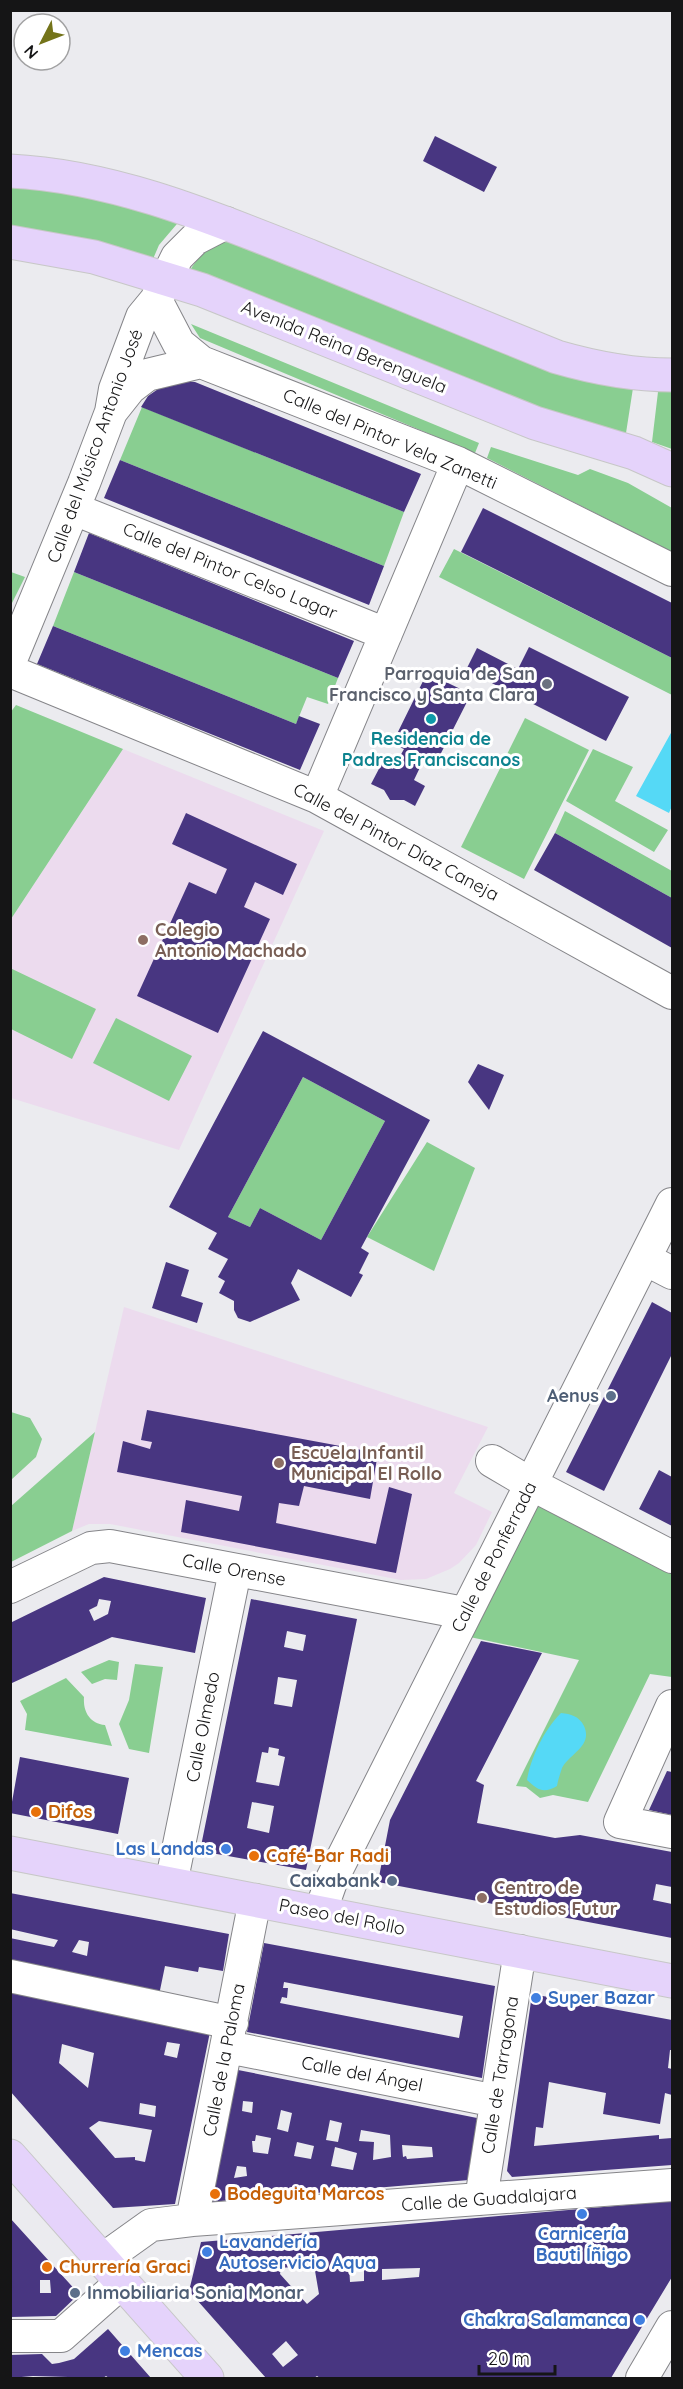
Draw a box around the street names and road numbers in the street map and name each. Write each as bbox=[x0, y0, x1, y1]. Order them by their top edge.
street label: Avenida Reina Berenguela bbox=[238, 295, 450, 398]
street label: Calle del Músico Antonio José bbox=[41, 326, 148, 566]
street label: Calle del Pintor Vela Zanetti bbox=[280, 383, 501, 494]
street label: Calle del Pintor Celso Lagar bbox=[120, 517, 341, 624]
street label: Calle del Pintor Díaz Caneja bbox=[289, 777, 503, 906]
street label: Calle de Ponferrada bbox=[446, 1478, 541, 1636]
street label: Calle Orense bbox=[180, 1548, 288, 1591]
street label: Calle Olmedo bbox=[181, 1670, 224, 1784]
street label: Paseo del Rollo bbox=[277, 1893, 407, 1940]
street label: Calle de la Paloma bbox=[197, 1981, 250, 2138]
street label: Calle de Tarragona bbox=[476, 1994, 523, 2155]
street label: Calle del Ángel bbox=[299, 2050, 425, 2097]
street label: Calle de Guadalajara bbox=[400, 2181, 577, 2216]

